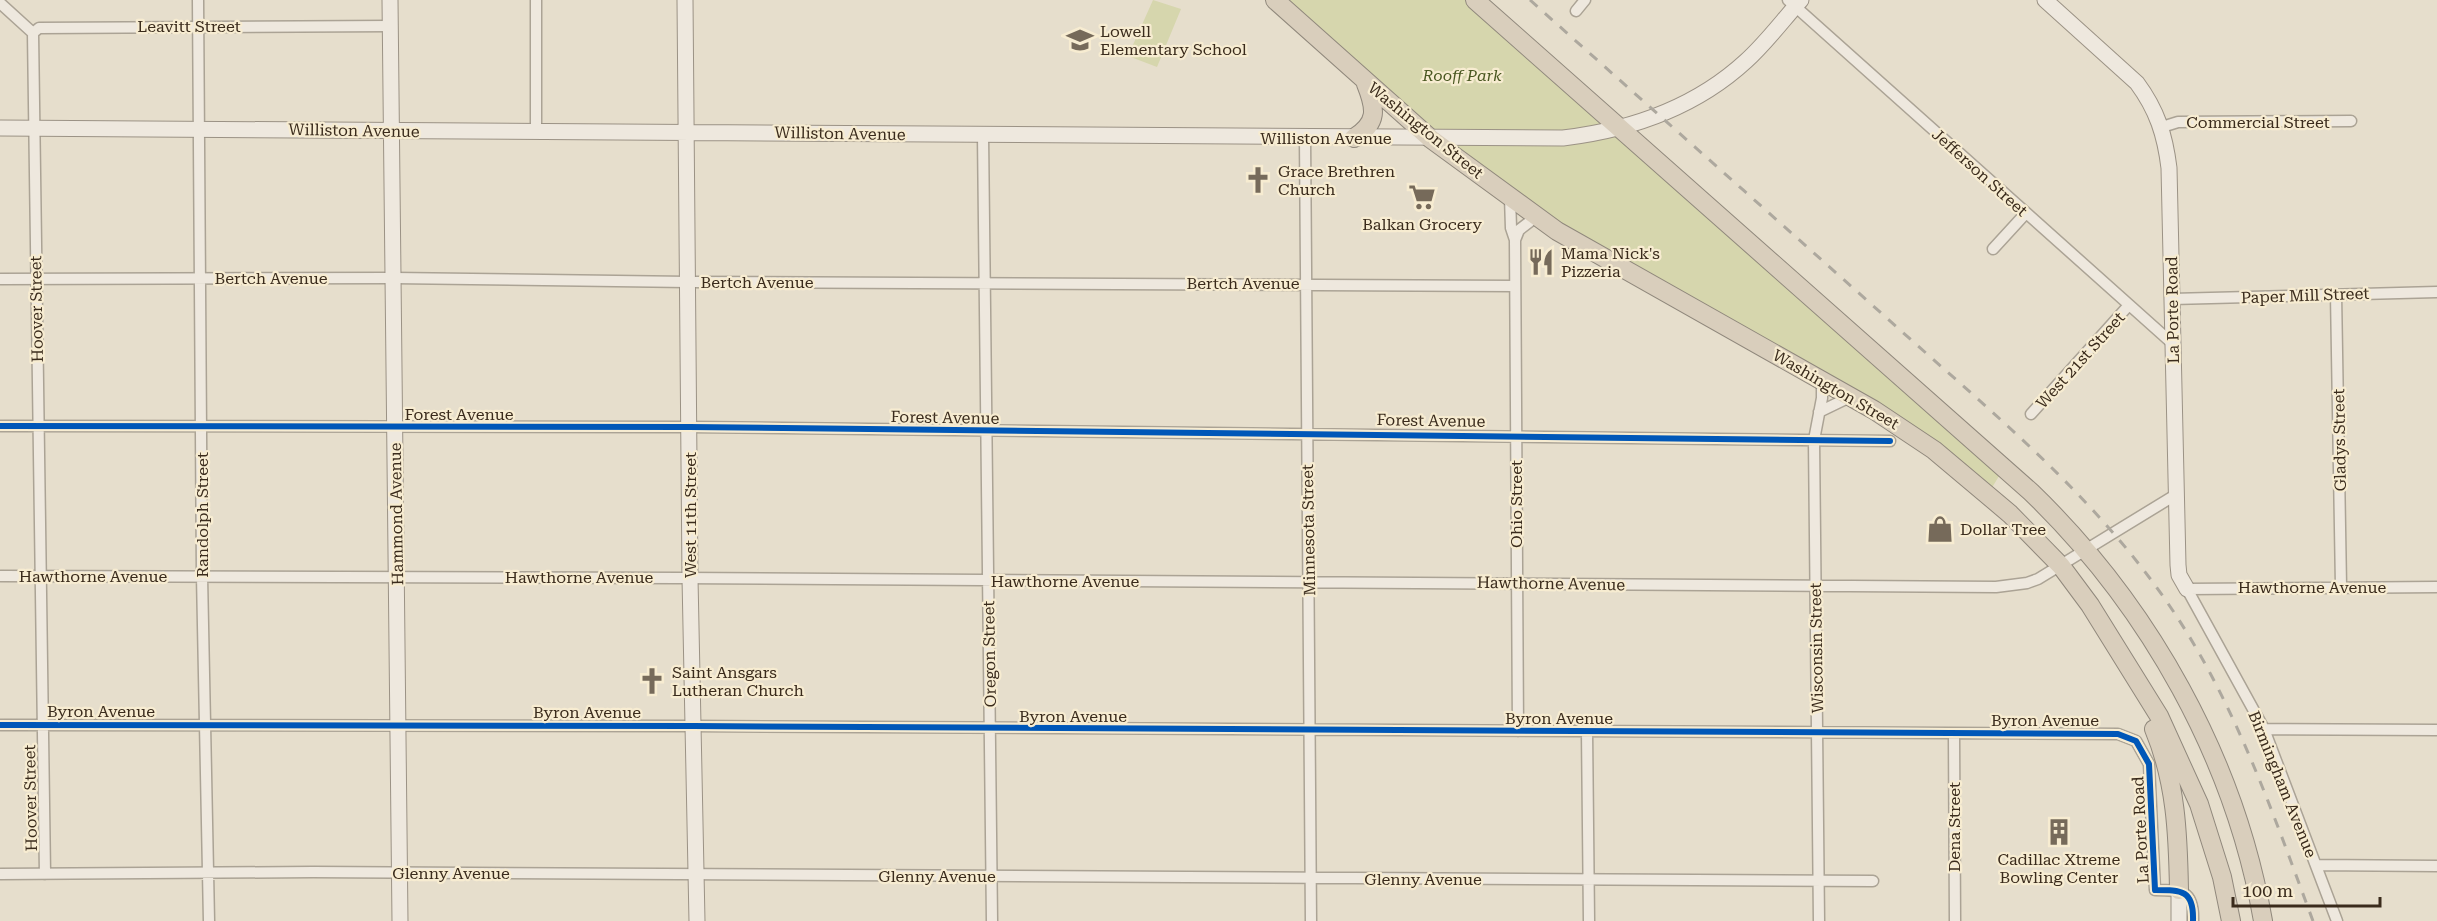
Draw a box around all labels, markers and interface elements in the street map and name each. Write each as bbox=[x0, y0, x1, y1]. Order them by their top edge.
street label: Leavitt Street bbox=[137, 17, 241, 36]
place label: Lowell Elementary School bbox=[1100, 22, 1247, 59]
school or university icon: Lowell Elementary School bbox=[1065, 25, 1095, 55]
park label: Rooff Park bbox=[1421, 66, 1502, 85]
street label: Washington Street bbox=[1364, 78, 1487, 183]
street label: Commercial Street bbox=[2186, 113, 2330, 132]
street label: Williston Avenue bbox=[288, 120, 420, 141]
street label: Williston Avenue bbox=[774, 123, 906, 144]
street label: Jefferson Street bbox=[1928, 124, 2031, 220]
street label: Williston Avenue bbox=[1260, 129, 1392, 148]
place label: Grace Brethren Church bbox=[1278, 162, 1395, 199]
church icon: Grace Brethren Church bbox=[1243, 165, 1273, 195]
supermarket icon: Balkan Grocery bbox=[1407, 182, 1437, 212]
place label: Balkan Grocery bbox=[1362, 215, 1482, 234]
place label: Mama Nick's Pizzeria bbox=[1561, 244, 1660, 281]
restaurant icon: Mama Nick's Pizzeria bbox=[1526, 247, 1556, 277]
street label: Hoover Street bbox=[26, 255, 47, 363]
street label: La Porte Road bbox=[2162, 256, 2183, 364]
street label: Bertch Avenue bbox=[215, 269, 328, 288]
street label: Bertch Avenue bbox=[701, 273, 814, 292]
street label: Bertch Avenue bbox=[1187, 274, 1300, 293]
street label: Paper Mill Street bbox=[2240, 284, 2370, 307]
street label: West 21st Street bbox=[2032, 308, 2129, 413]
street label: Washington Street bbox=[1769, 345, 1902, 433]
street label: Gladys Street bbox=[2329, 388, 2350, 492]
street label: Forest Avenue bbox=[405, 405, 514, 424]
street label: Forest Avenue bbox=[890, 407, 1000, 428]
street label: Forest Avenue bbox=[1376, 410, 1486, 431]
street label: Hammond Avenue bbox=[386, 442, 407, 586]
street label: Randolph Street bbox=[193, 452, 212, 578]
street label: West 11th Street bbox=[681, 452, 700, 578]
street label: Ohio Street bbox=[1507, 460, 1526, 548]
street label: Minnesota Street bbox=[1298, 464, 1319, 596]
shop icon: Dollar Tree bbox=[1925, 514, 1955, 544]
place label: Dollar Tree bbox=[1960, 520, 2046, 539]
street label: Hawthorne Avenue bbox=[19, 567, 167, 586]
street label: Hawthorne Avenue bbox=[505, 568, 653, 587]
street label: Hawthorne Avenue bbox=[991, 572, 1139, 591]
street label: Hawthorne Avenue bbox=[1477, 573, 1626, 594]
street label: Hawthorne Avenue bbox=[2238, 578, 2386, 597]
street label: Wisconsin Street bbox=[1806, 582, 1827, 714]
street label: Oregon Street bbox=[979, 601, 1000, 707]
place label: Saint Ansgars Lutheran Church bbox=[672, 663, 804, 700]
church icon: Saint Ansgars Lutheran Church bbox=[637, 666, 667, 696]
street label: Byron Avenue bbox=[47, 702, 155, 721]
street label: Byron Avenue bbox=[533, 703, 641, 722]
street label: Byron Avenue bbox=[1019, 707, 1127, 726]
street label: Birmingham Avenue bbox=[2244, 708, 2321, 860]
street label: Byron Avenue bbox=[1505, 709, 1613, 728]
street label: Byron Avenue bbox=[1991, 711, 2099, 730]
street label: Hoover Street bbox=[20, 744, 41, 852]
street label: La Porte Road bbox=[2128, 776, 2153, 884]
street label: Dena Street bbox=[1945, 782, 1964, 872]
building icon: Cadillac Xtreme Bowling Center bbox=[2044, 817, 2074, 847]
place label: Cadillac Xtreme Bowling Center bbox=[1998, 850, 2121, 887]
street label: Glenny Avenue bbox=[392, 864, 510, 883]
street label: Glenny Avenue bbox=[878, 867, 996, 886]
street label: Glenny Avenue bbox=[1364, 870, 1482, 889]
scale bar bbox=[2233, 870, 2380, 908]
text: 100 m bbox=[2242, 880, 2293, 901]

